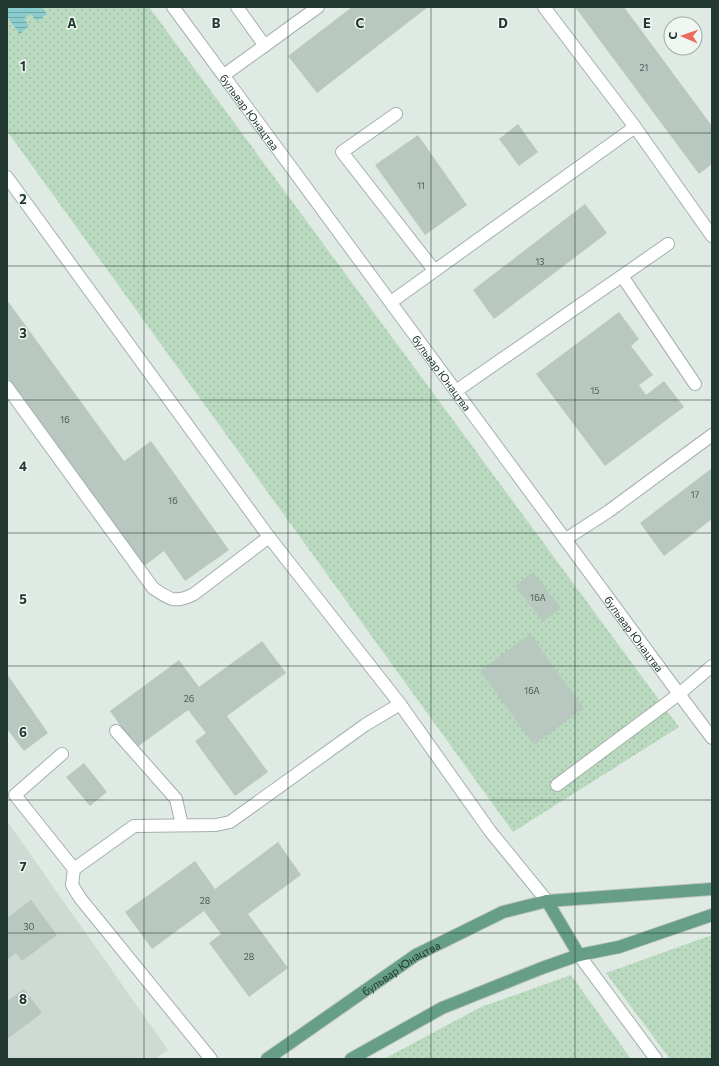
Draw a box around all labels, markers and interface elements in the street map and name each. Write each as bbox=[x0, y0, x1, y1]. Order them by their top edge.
text: A bbox=[67, 15, 77, 31]
text: B bbox=[212, 15, 221, 31]
text: C bbox=[356, 15, 365, 31]
text: D bbox=[498, 15, 508, 31]
text: E bbox=[643, 15, 651, 31]
north arrow bbox=[663, 16, 703, 56]
text: С bbox=[666, 31, 679, 40]
text: 1 bbox=[20, 58, 26, 74]
house number: 21 bbox=[640, 62, 648, 73]
street label: бульвар Юнацтва bbox=[218, 71, 282, 152]
house number: 11 bbox=[417, 180, 425, 191]
text: 2 bbox=[19, 191, 27, 207]
house number: 13 bbox=[536, 256, 544, 267]
text: 3 bbox=[19, 325, 27, 341]
street label: бульвар Юнацтва bbox=[410, 332, 474, 413]
house number: 15 bbox=[590, 385, 600, 396]
house number: 16 bbox=[60, 414, 70, 425]
text: 4 bbox=[19, 458, 27, 474]
house number: 17 bbox=[691, 489, 700, 500]
house number: 16 bbox=[168, 495, 178, 506]
text: 5 bbox=[19, 591, 27, 607]
house number: 16А bbox=[530, 592, 546, 603]
street label: бульвар Юнацтва bbox=[602, 593, 667, 674]
house number: 16А bbox=[524, 685, 540, 696]
house number: 26 bbox=[184, 693, 194, 704]
text: 6 bbox=[19, 724, 27, 740]
text: 7 bbox=[19, 858, 27, 874]
house number: 28 bbox=[200, 895, 210, 906]
house number: 30 bbox=[23, 921, 35, 932]
street label: бульвар Юнацтва bbox=[359, 938, 442, 998]
house number: 28 bbox=[244, 951, 254, 962]
text: 8 bbox=[19, 991, 27, 1007]

